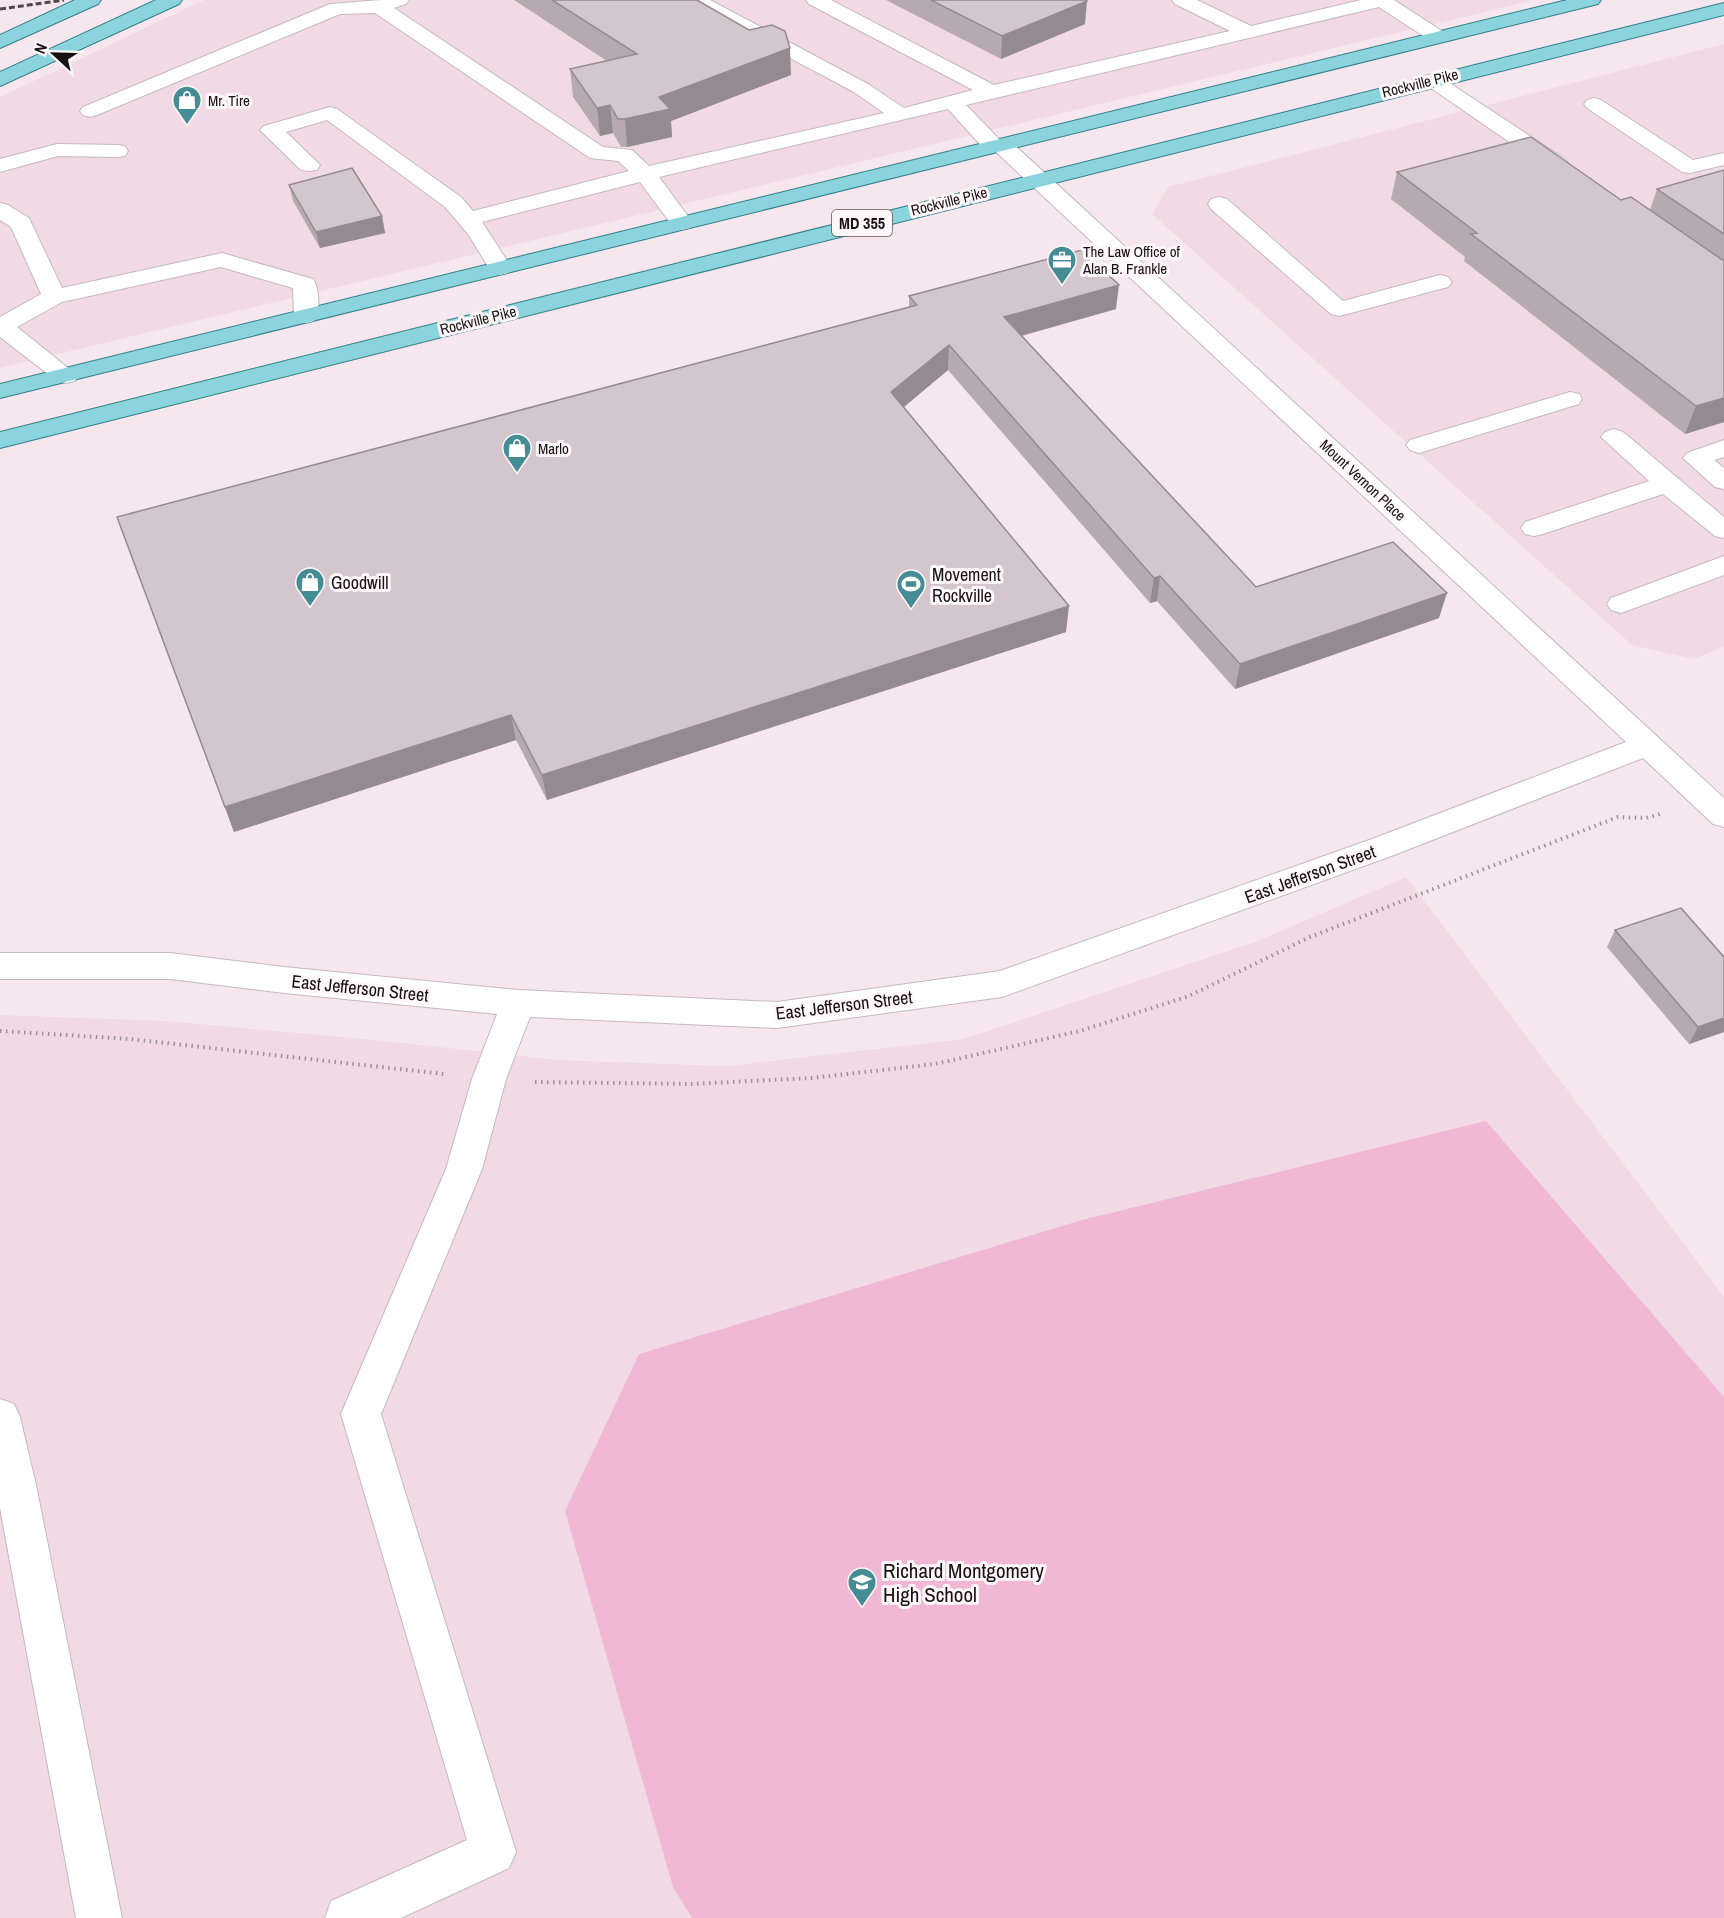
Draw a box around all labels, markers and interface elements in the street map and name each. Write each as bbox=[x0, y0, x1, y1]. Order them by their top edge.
north arrow bbox=[24, 24, 84, 84]
text: N bbox=[28, 40, 52, 57]
street label: Rockville Pike bbox=[1380, 63, 1460, 103]
shop icon: Mr. Tire bbox=[171, 84, 203, 126]
place label: Mr. Tire bbox=[208, 90, 250, 111]
street label: Rockville Pike bbox=[909, 181, 989, 221]
road number: MD 355 bbox=[832, 210, 892, 236]
place label: The Law Office of Alan B. Frankle bbox=[1082, 241, 1180, 279]
office icon: The Law Office of Alan B. Frankle bbox=[1046, 244, 1078, 286]
street label: Rockville Pike bbox=[438, 300, 518, 340]
shop icon: Marlo bbox=[501, 432, 533, 474]
street label: Mount Vernon Place bbox=[1315, 435, 1411, 526]
place label: Marlo bbox=[538, 438, 569, 459]
place label: Movement Rockville bbox=[932, 562, 1001, 608]
shop icon: Goodwill bbox=[294, 566, 326, 608]
sports icon: Movement Rockville bbox=[895, 568, 927, 610]
place label: Goodwill bbox=[331, 570, 388, 595]
street label: East Jefferson Street bbox=[1241, 839, 1379, 909]
street label: East Jefferson Street bbox=[290, 968, 430, 1008]
street label: East Jefferson Street bbox=[774, 984, 914, 1026]
place label: Richard Montgomery High School bbox=[883, 1556, 1044, 1609]
school or university icon: Richard Montgomery High School bbox=[846, 1566, 878, 1608]

